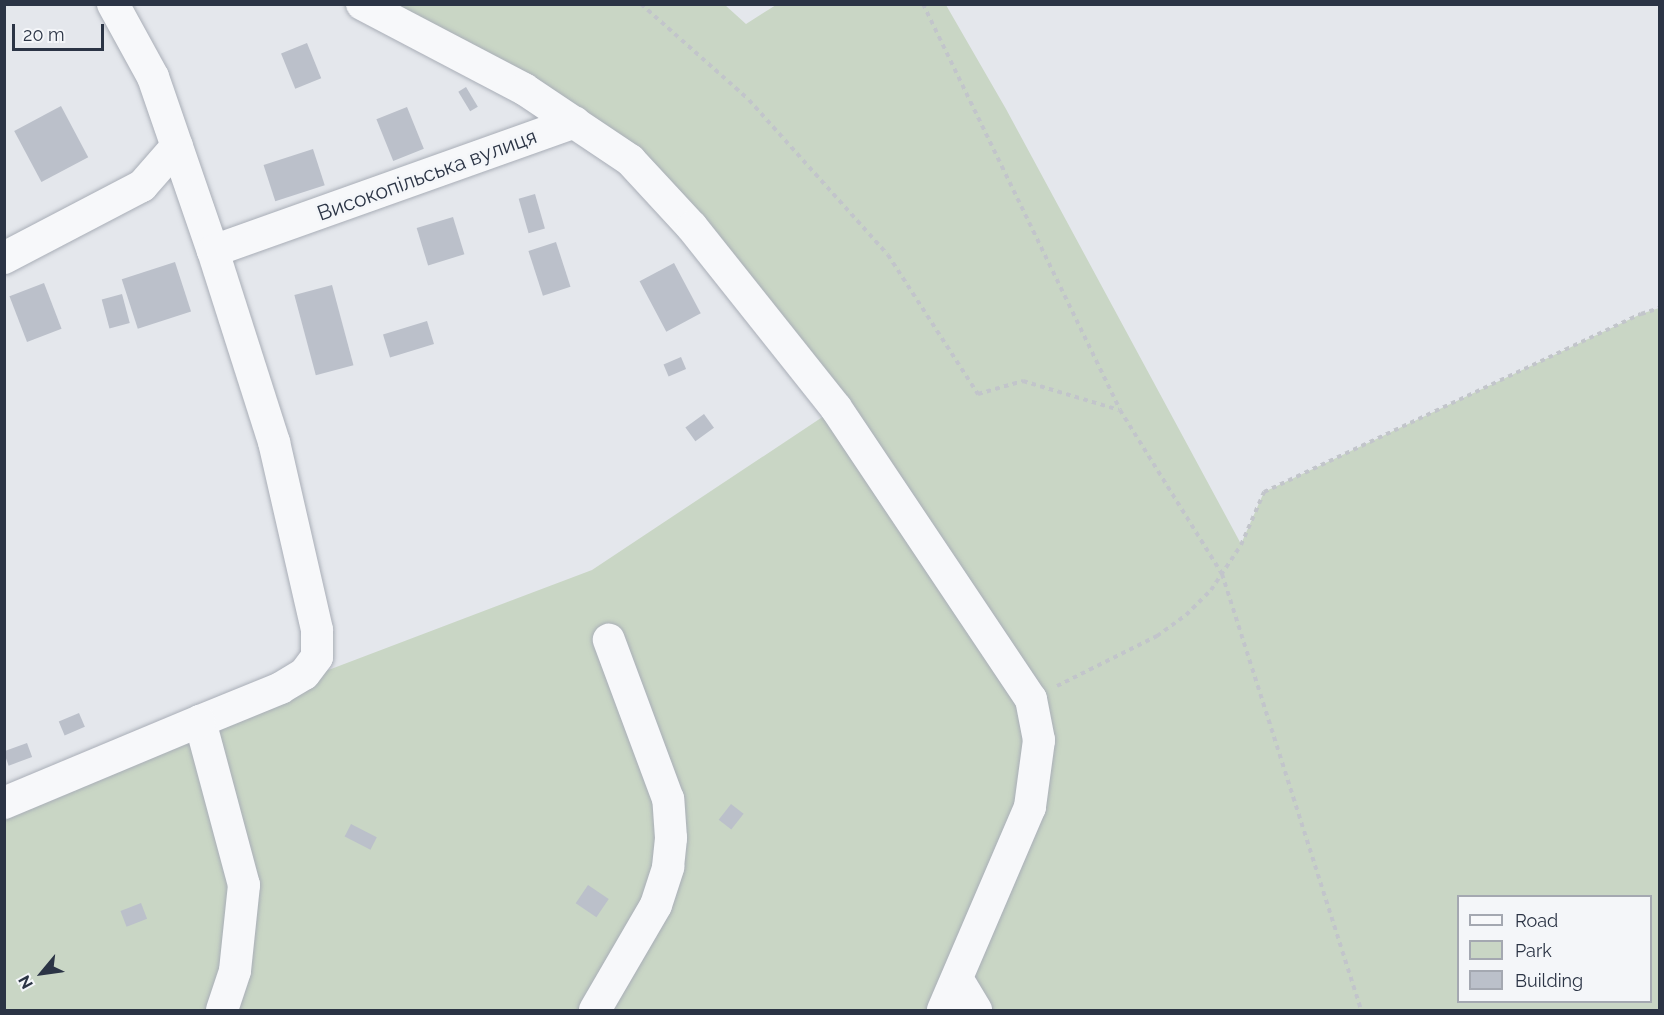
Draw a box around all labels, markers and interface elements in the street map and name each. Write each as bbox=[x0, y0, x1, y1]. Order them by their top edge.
scale bar bbox=[15, 12, 106, 50]
text: 20 m bbox=[23, 24, 65, 45]
street label: Високопільська вулиця bbox=[314, 124, 540, 226]
legend bbox=[1457, 895, 1652, 1003]
text: Road bbox=[1515, 910, 1558, 931]
text: Park bbox=[1515, 940, 1552, 961]
north arrow bbox=[12, 943, 72, 1003]
text: Building bbox=[1515, 970, 1583, 991]
text: N bbox=[15, 972, 37, 992]

